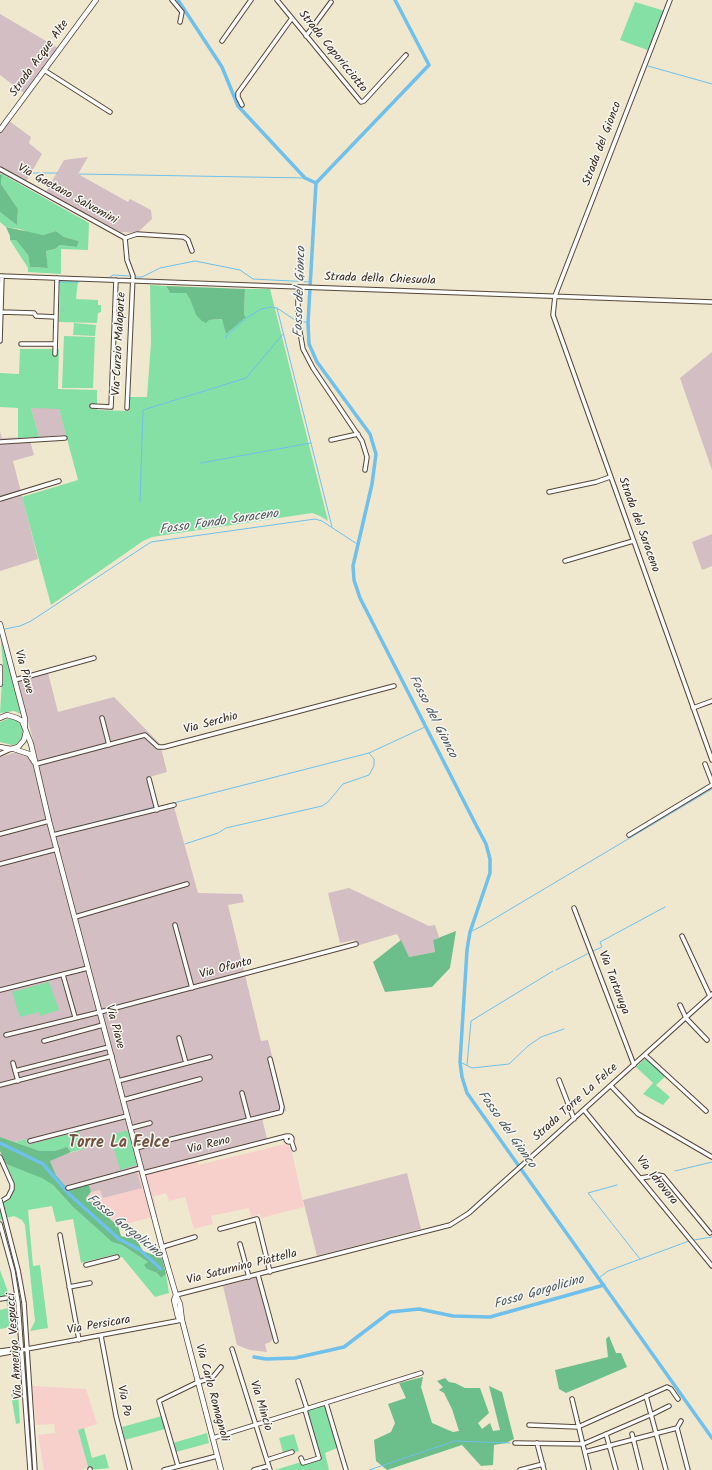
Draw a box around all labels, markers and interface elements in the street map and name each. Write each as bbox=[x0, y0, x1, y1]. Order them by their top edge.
street label: Strada Caporicciotto bbox=[294, 8, 370, 96]
street label: Strada Acque Alte bbox=[7, 18, 73, 100]
street label: Strada del Gionco bbox=[580, 100, 626, 188]
street label: Via Gaetano Salvemini bbox=[15, 162, 119, 228]
water label: Fosso del Gionco bbox=[292, 246, 310, 338]
street label: Strada della Chiesuola bbox=[324, 271, 436, 289]
street label: Via Curzio Malaparte bbox=[110, 292, 130, 396]
street label: Strada del Saraceno bbox=[614, 475, 662, 575]
water label: Fosso Fondo Saraceno bbox=[159, 507, 279, 539]
street label: Via Piave bbox=[10, 648, 36, 696]
water label: Fosso del Gionco bbox=[404, 673, 460, 761]
street label: Via Serchio bbox=[182, 710, 240, 738]
street label: Via Tartaruga bbox=[594, 949, 632, 1017]
street label: Via Ofanto bbox=[198, 955, 254, 983]
street label: Via Piave bbox=[101, 1003, 127, 1051]
street label: Strada Torre La Felce bbox=[531, 1061, 621, 1145]
water label: Fosso del Gionco bbox=[473, 1088, 539, 1172]
district label: Torre La Felce bbox=[69, 1134, 169, 1154]
street label: Via Reno bbox=[186, 1134, 232, 1158]
street label: Via Idrovora bbox=[632, 1154, 680, 1208]
water label: Fosso Gorgolicino bbox=[83, 1192, 165, 1262]
street label: Via Saturnino Piattella bbox=[185, 1247, 299, 1289]
water label: Fosso Gorgolicino bbox=[492, 1273, 586, 1313]
street label: Via Amerigo Vespucci bbox=[5, 1292, 27, 1400]
street label: Via Persicara bbox=[66, 1313, 132, 1339]
street label: Via Carlo Romagnoli bbox=[191, 1343, 231, 1443]
street label: Via Mincio bbox=[246, 1379, 274, 1433]
street label: Via Po bbox=[113, 1384, 133, 1418]

